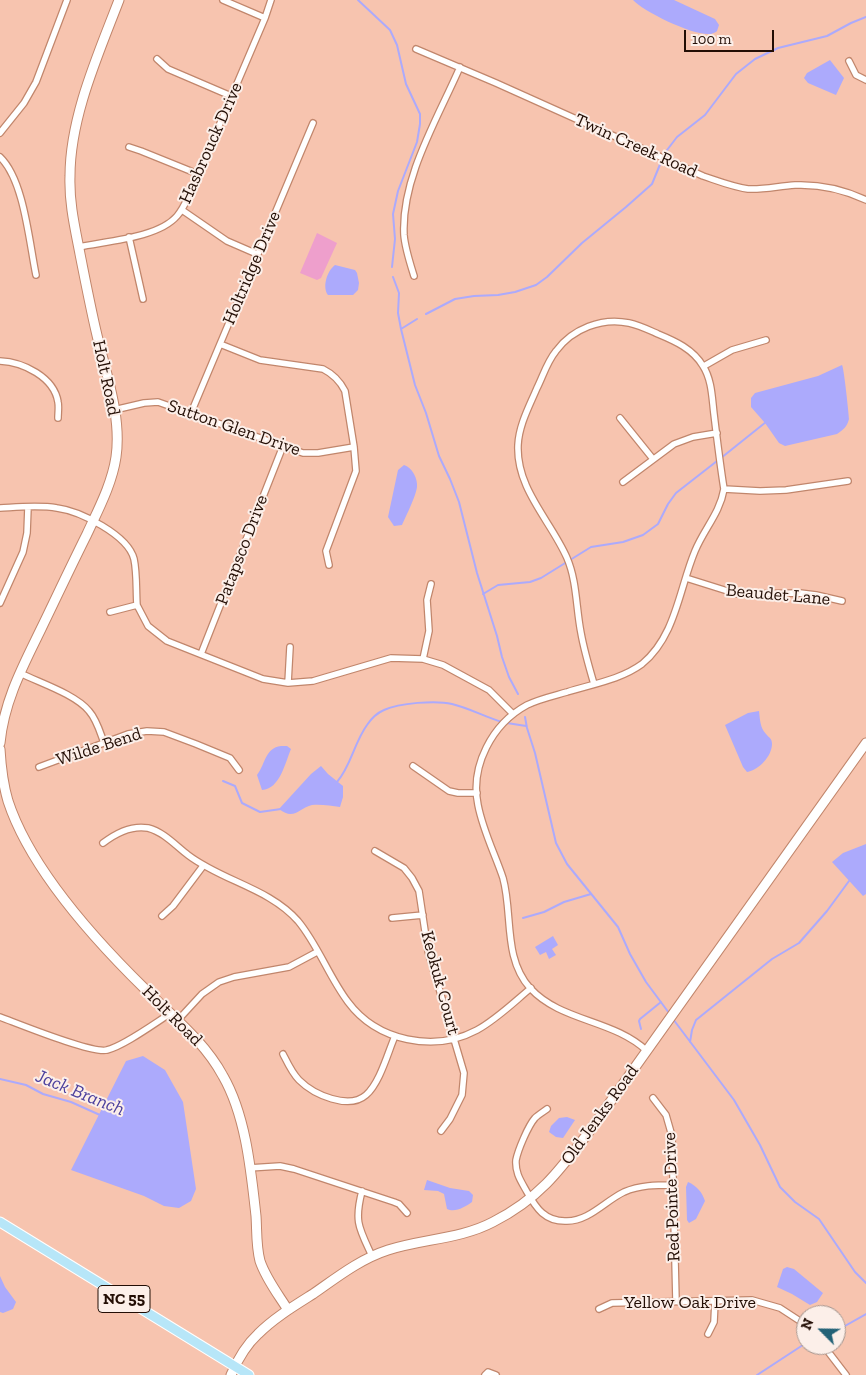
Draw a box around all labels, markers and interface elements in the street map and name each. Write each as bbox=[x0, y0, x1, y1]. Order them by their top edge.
scale bar bbox=[686, 20, 776, 52]
text: 100 m bbox=[692, 30, 731, 48]
street label: Hasbrouck Drive bbox=[175, 79, 247, 207]
street label: Twin Creek Road bbox=[571, 109, 701, 183]
street label: Holtridge Drive bbox=[218, 208, 286, 328]
street label: Holt Road bbox=[87, 338, 125, 418]
street label: Sutton Glen Drive bbox=[165, 395, 303, 461]
street label: Patapsco Drive bbox=[211, 492, 273, 608]
street label: Beaudet Lane bbox=[725, 580, 831, 610]
street label: Wilde Bend bbox=[54, 723, 144, 771]
street label: Keokuk Court bbox=[416, 929, 464, 1037]
street label: Holt Road bbox=[137, 981, 207, 1051]
street label: Old Jenks Road bbox=[557, 1061, 643, 1169]
water label: Jack Branch bbox=[32, 1065, 128, 1121]
street label: Red Pointe Drive bbox=[659, 1132, 685, 1262]
road number: NC 55 bbox=[98, 1286, 150, 1312]
street label: Yellow Oak Drive bbox=[624, 1292, 756, 1314]
north arrow bbox=[796, 1305, 846, 1355]
text: N bbox=[798, 1316, 818, 1333]

